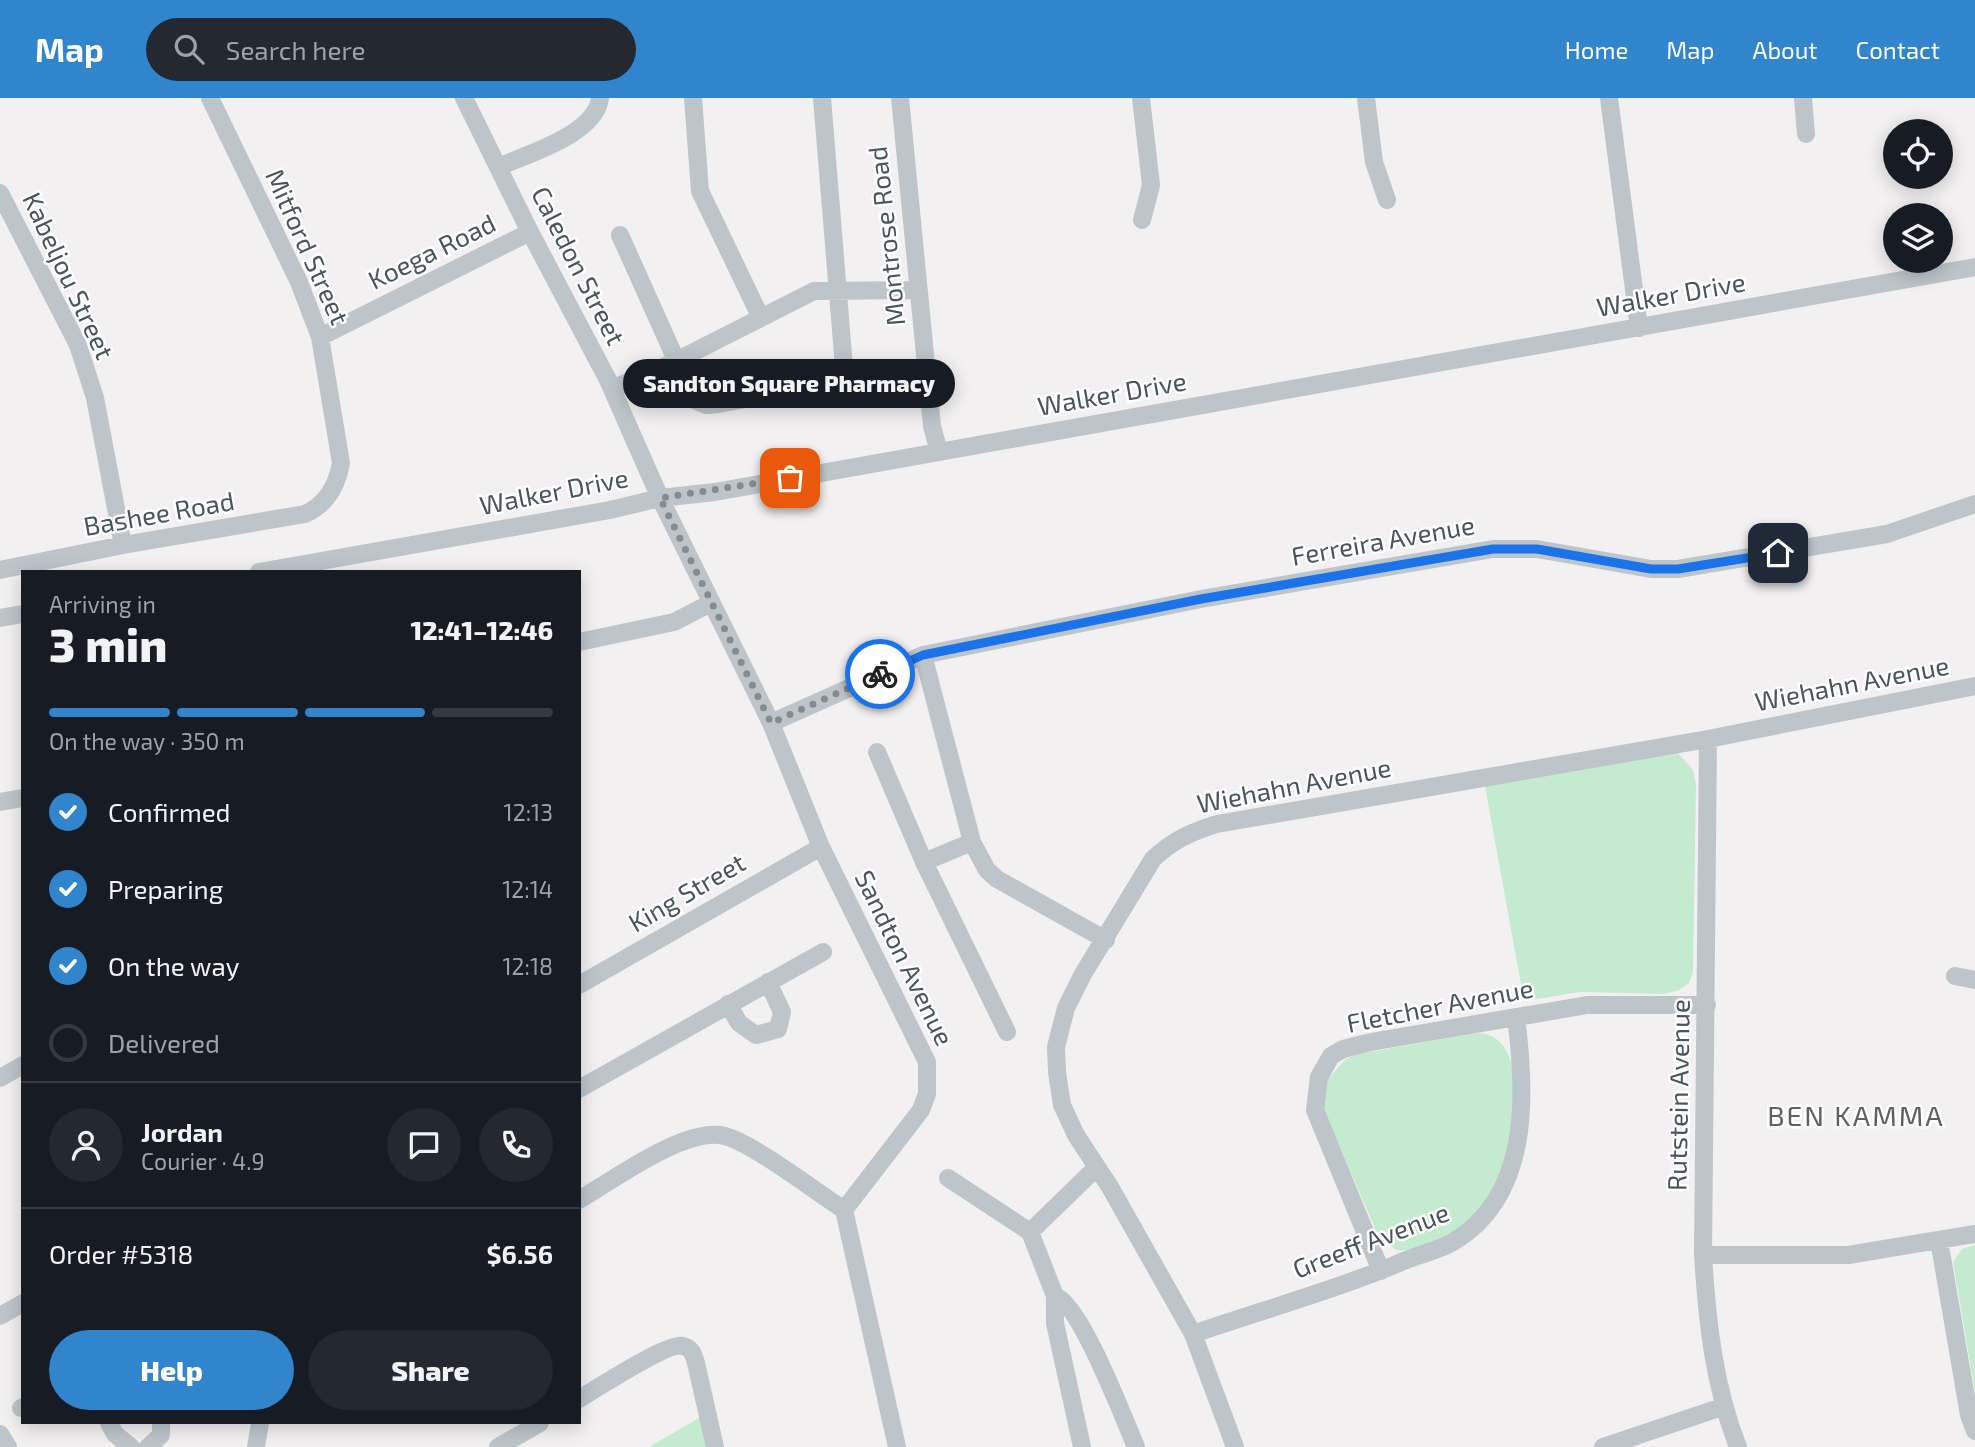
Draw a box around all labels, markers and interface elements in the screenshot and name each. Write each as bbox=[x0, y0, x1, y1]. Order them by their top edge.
search box bbox=[146, 18, 636, 81]
text: Map bbox=[35, 29, 104, 69]
icon: search bbox=[170, 30, 208, 68]
text: Search here bbox=[226, 34, 365, 65]
text: Home bbox=[1565, 35, 1628, 64]
text: Map bbox=[1666, 35, 1714, 64]
text: About bbox=[1752, 35, 1818, 64]
text: Contact bbox=[1856, 35, 1940, 64]
map controls bbox=[1883, 119, 1953, 273]
button: locate bbox=[1883, 119, 1953, 189]
street label: Montrose Road bbox=[861, 145, 910, 327]
street label: Mitford Street bbox=[260, 164, 356, 329]
street label: Caledon Street bbox=[526, 181, 633, 350]
street label: Kabeljou Street bbox=[17, 187, 122, 364]
button: layers bbox=[1883, 203, 1953, 273]
street label: Koega Road bbox=[362, 206, 500, 295]
street label: Walker Drive bbox=[1594, 265, 1748, 322]
callout: Sandton Square Pharmacy bbox=[624, 359, 956, 408]
street label: Walker Drive bbox=[1035, 364, 1189, 421]
text: Sandton Square Pharmacy bbox=[643, 369, 935, 397]
pin bbox=[760, 448, 820, 508]
icon: bag bbox=[771, 459, 809, 497]
street label: Walker Drive bbox=[477, 461, 631, 520]
street label: Bashee Road bbox=[81, 484, 236, 541]
street label: Ferreira Avenue bbox=[1289, 508, 1477, 571]
pin bbox=[1748, 523, 1808, 583]
icon: home bbox=[1759, 534, 1797, 572]
text: Arriving in bbox=[49, 590, 156, 618]
text: 12:41–12:46 bbox=[411, 614, 553, 645]
text: 3 min bbox=[49, 616, 167, 671]
courier bbox=[845, 639, 915, 709]
street label: Wiehahn Avenue bbox=[1752, 649, 1951, 717]
icon: bike bbox=[861, 655, 899, 693]
text: On the way · 350 m bbox=[49, 727, 245, 755]
street label: Wiehahn Avenue bbox=[1194, 751, 1393, 819]
icon: check bbox=[49, 793, 87, 831]
text: Confirmed bbox=[108, 796, 231, 827]
text: 12:13 bbox=[504, 798, 553, 826]
street label: King Street bbox=[622, 846, 750, 937]
street label: Sandton Avenue bbox=[850, 865, 961, 1050]
icon: check bbox=[49, 870, 87, 908]
text: Preparing bbox=[108, 873, 223, 904]
text: 12:14 bbox=[502, 875, 553, 903]
icon: check bbox=[49, 947, 87, 985]
text: On the way bbox=[108, 950, 239, 981]
text: 12:18 bbox=[502, 952, 553, 980]
street label: Fletcher Avenue bbox=[1344, 971, 1536, 1038]
street label: Rutstein Avenue bbox=[1660, 999, 1695, 1191]
text: Delivered bbox=[108, 1027, 220, 1058]
district label: BEN KAMMA bbox=[1767, 1098, 1945, 1132]
button: person bbox=[49, 1108, 123, 1182]
button: chat bbox=[387, 1108, 461, 1182]
button: phone bbox=[479, 1108, 553, 1182]
text: Jordan bbox=[141, 1116, 223, 1147]
text: Courier · 4.9 bbox=[141, 1147, 265, 1175]
street label: Greeff Avenue bbox=[1288, 1196, 1453, 1284]
text: Order #5318 bbox=[49, 1238, 193, 1269]
text: $6.56 bbox=[487, 1238, 553, 1269]
button: Help bbox=[49, 1330, 294, 1410]
button: Share bbox=[308, 1330, 553, 1410]

